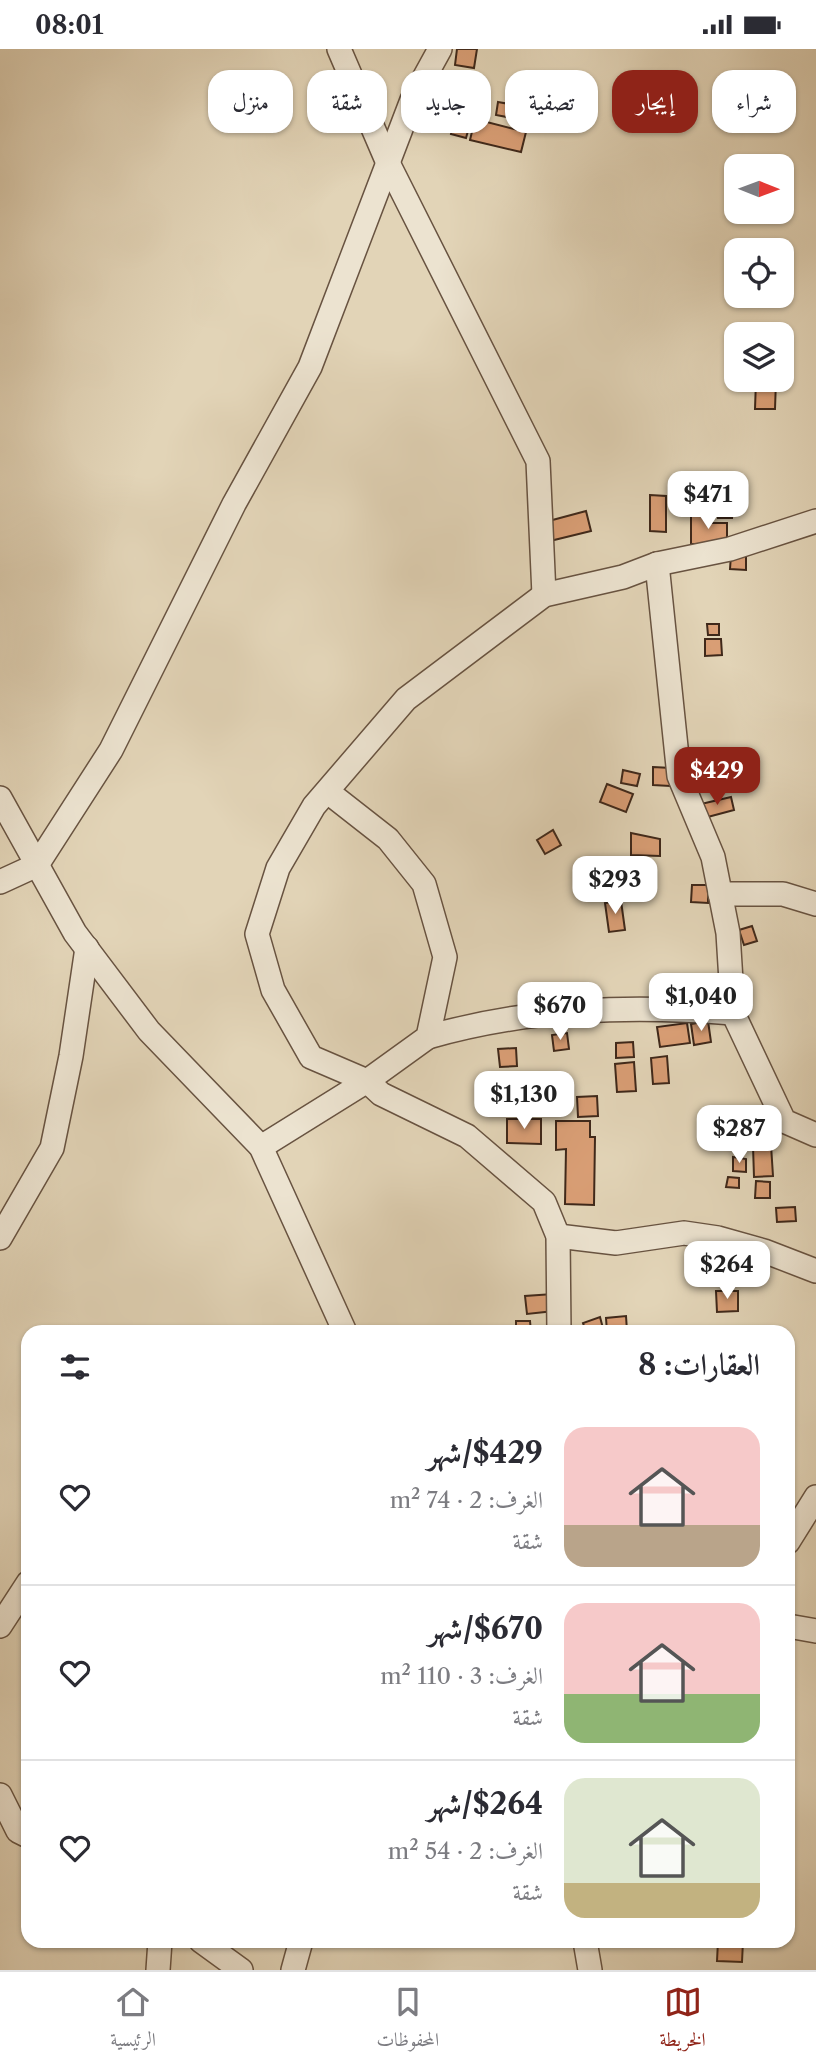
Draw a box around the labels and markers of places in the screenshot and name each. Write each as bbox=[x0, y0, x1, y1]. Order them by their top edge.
pin: $471 bbox=[667, 471, 749, 531]
pin: $429 bbox=[676, 747, 758, 807]
pin: $293 bbox=[574, 857, 656, 916]
pin: $1,040 bbox=[644, 974, 758, 1033]
pin: $670 bbox=[519, 983, 601, 1042]
pin: $1,130 bbox=[467, 1072, 581, 1131]
pin: $287 bbox=[698, 1105, 780, 1165]
pin: $264 bbox=[686, 1241, 768, 1301]

